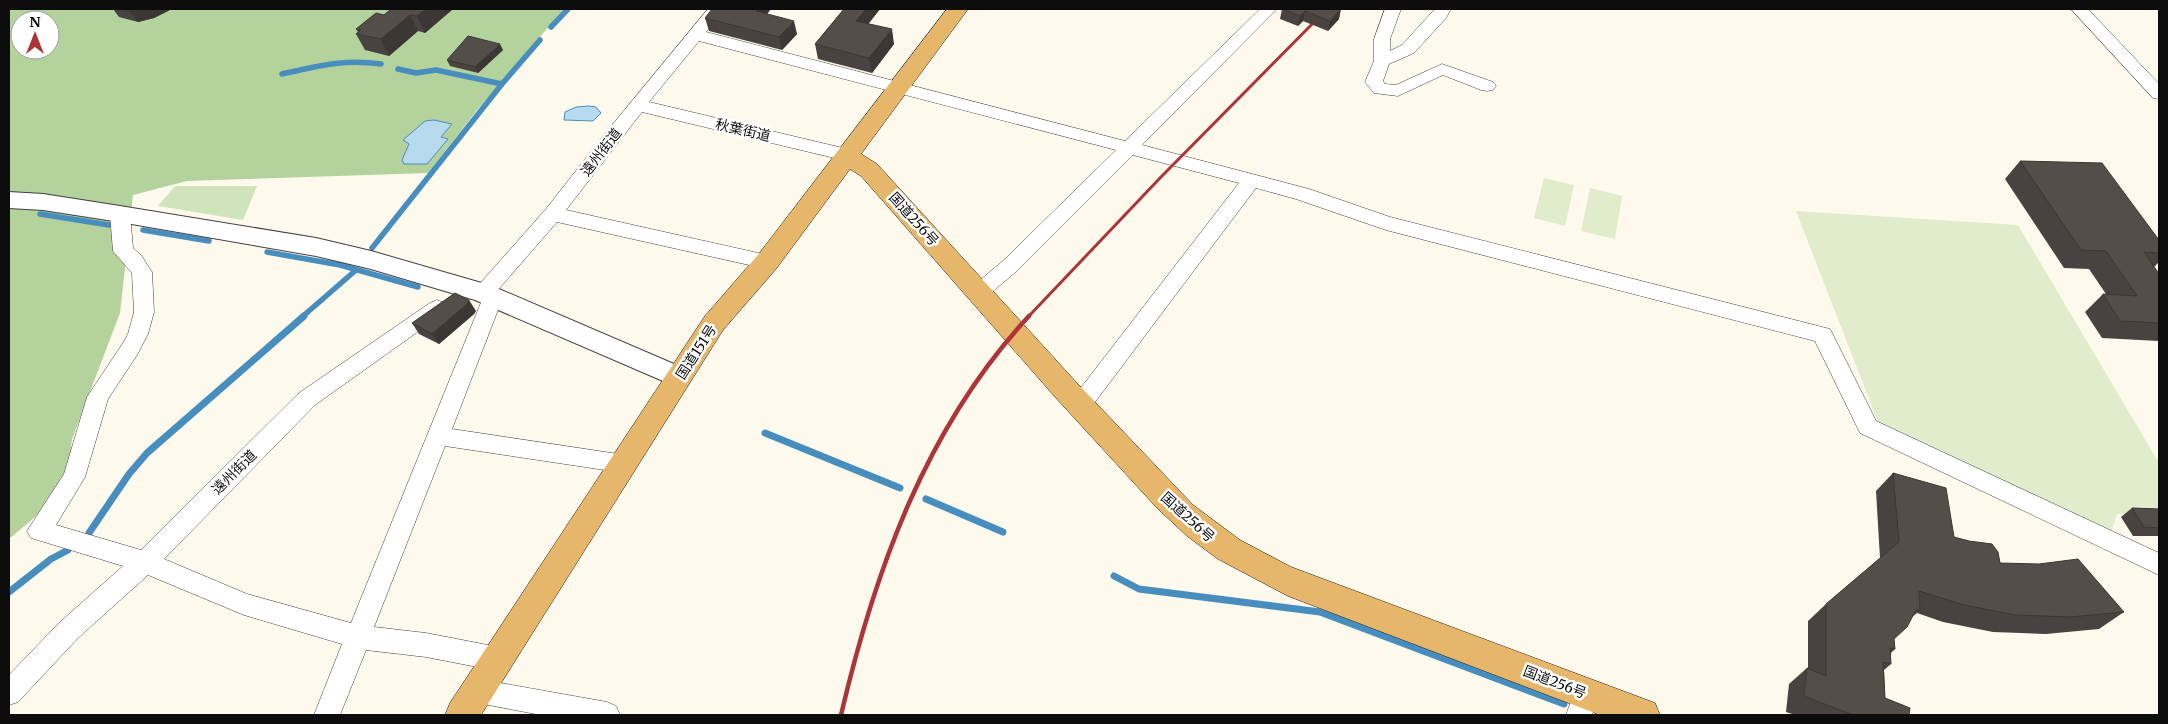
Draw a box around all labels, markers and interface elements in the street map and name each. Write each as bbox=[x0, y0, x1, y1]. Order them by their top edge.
north arrow bbox=[10, 10, 60, 60]
text: N bbox=[29, 13, 41, 31]
street label: 秋葉街道 bbox=[714, 115, 772, 145]
street label: 遠州街道 bbox=[577, 124, 625, 180]
street label: 国道256号 bbox=[885, 188, 943, 250]
street label: 国道151号 bbox=[672, 321, 720, 383]
street label: 遠州街道 bbox=[208, 446, 260, 498]
street label: 国道256号 bbox=[1157, 488, 1219, 546]
street label: 国道256号 bbox=[1521, 662, 1589, 702]

